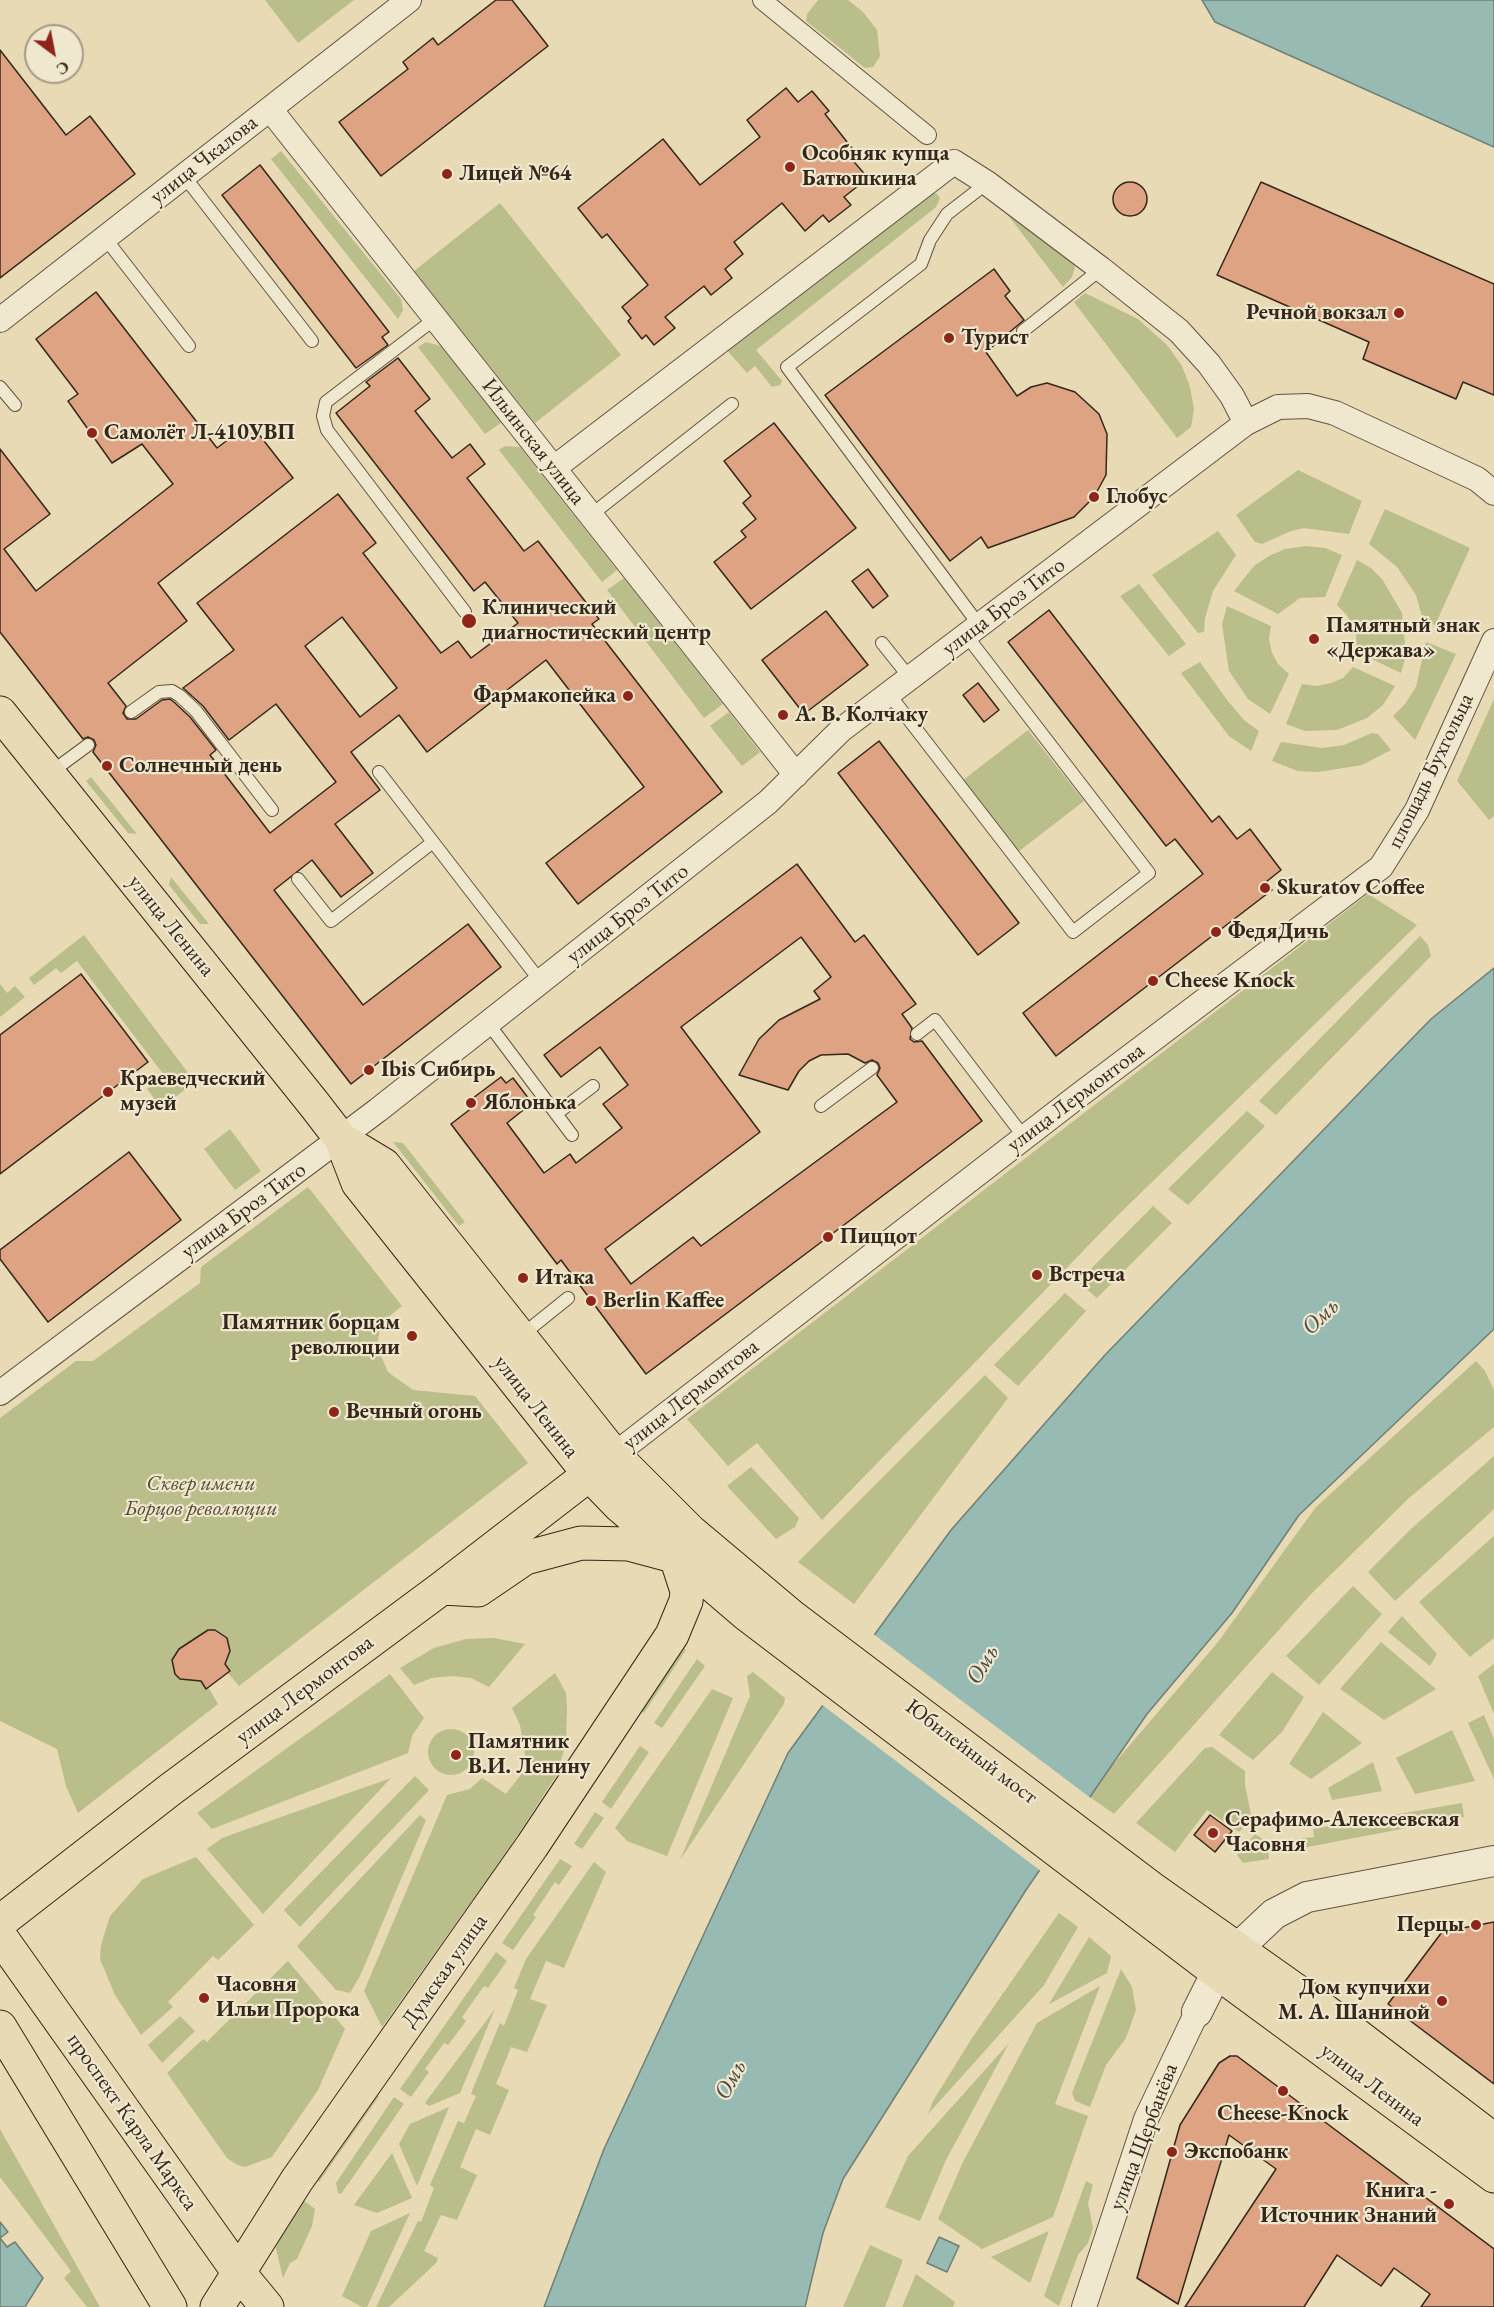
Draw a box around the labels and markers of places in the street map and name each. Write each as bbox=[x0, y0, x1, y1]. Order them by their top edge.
place label: Особняк купца Батюшкина bbox=[802, 141, 949, 192]
marker: Особняк купца Батюшкина bbox=[783, 160, 797, 174]
place label: Лицей №64 bbox=[459, 161, 571, 187]
marker: Лицей №64 bbox=[440, 167, 454, 181]
place label: Речной вокзал bbox=[1246, 300, 1387, 326]
marker: Речной вокзал bbox=[1392, 306, 1406, 320]
place label: Турист bbox=[961, 325, 1029, 351]
marker: Турист bbox=[942, 331, 956, 345]
place label: Самолёт Л-410УВП bbox=[104, 420, 295, 446]
marker: Самолёт Л-410УВП bbox=[85, 426, 99, 440]
place label: Глобус bbox=[1106, 484, 1168, 510]
marker: Глобус bbox=[1087, 490, 1101, 504]
place label: Клинический диагностический центр bbox=[482, 595, 711, 646]
marker: Клинический диагностический центр bbox=[460, 612, 478, 630]
place label: Памятный знак «Держава» bbox=[1326, 613, 1480, 664]
marker: Памятный знак «Держава» bbox=[1307, 632, 1321, 646]
place label: Фармакопейка bbox=[473, 683, 616, 709]
marker: Фармакопейка bbox=[621, 689, 635, 703]
place label: А. В. Колчаку bbox=[795, 702, 928, 728]
marker: А. В. Колчаку bbox=[776, 708, 790, 722]
place label: Солнечный день bbox=[119, 753, 282, 779]
marker: Солнечный день bbox=[100, 759, 114, 773]
place label: Skuratov Coffee bbox=[1277, 875, 1425, 901]
marker: Skuratov Coffee bbox=[1258, 881, 1272, 895]
place label: ФедяДичь bbox=[1228, 919, 1329, 945]
marker: ФедяДичь bbox=[1209, 925, 1223, 939]
place label: Cheese Knock bbox=[1165, 968, 1295, 994]
marker: Cheese Knock bbox=[1146, 974, 1160, 988]
place label: Ibis Сибирь bbox=[381, 1057, 495, 1083]
marker: Ibis Сибирь bbox=[362, 1063, 376, 1077]
place label: Краеведческий музей bbox=[120, 1066, 265, 1118]
marker: Краеведческий музей bbox=[101, 1085, 115, 1099]
place label: Яблонька bbox=[483, 1090, 576, 1116]
marker: Яблонька bbox=[464, 1096, 478, 1110]
place label: Пиццот bbox=[840, 1224, 917, 1250]
marker: Пиццот bbox=[821, 1230, 835, 1244]
place label: Встреча bbox=[1049, 1262, 1125, 1288]
place label: Итака bbox=[535, 1265, 594, 1291]
marker: Встреча bbox=[1030, 1268, 1044, 1282]
marker: Итака bbox=[516, 1271, 530, 1285]
place label: Berlin Kaffee bbox=[603, 1288, 724, 1314]
marker: Berlin Kaffee bbox=[584, 1294, 598, 1308]
place label: Памятник борцам революции bbox=[222, 1310, 400, 1362]
marker: Памятник борцам революции bbox=[405, 1329, 419, 1343]
place label: Вечный огонь bbox=[346, 1399, 482, 1425]
marker: Вечный огонь bbox=[327, 1405, 341, 1419]
place label: Памятник В.И. Ленину bbox=[468, 1729, 590, 1780]
marker: Памятник В.И. Ленину bbox=[449, 1748, 463, 1762]
place label: Серафимо-Алексеевская Часовня bbox=[1225, 1807, 1460, 1858]
marker: Серафимо-Алексеевская Часовня bbox=[1206, 1826, 1220, 1840]
place label: Перцы bbox=[1397, 1912, 1464, 1938]
marker: Перцы bbox=[1469, 1918, 1483, 1932]
place label: Часовня Ильи Пророка bbox=[216, 1972, 360, 2024]
place label: Дом купчихи М. А. Шаниной bbox=[1278, 1975, 1430, 2026]
marker: Часовня Ильи Пророка bbox=[197, 1991, 211, 2005]
marker: Дом купчихи М. А. Шаниной bbox=[1435, 1994, 1449, 2008]
marker: Cheese-Knock bbox=[1276, 2084, 1290, 2098]
place label: Cheese-Knock bbox=[1217, 2101, 1349, 2127]
place label: Экспобанк bbox=[1184, 2139, 1288, 2165]
marker: Экспобанк bbox=[1165, 2145, 1179, 2159]
place label: Книга - Источник Знаний bbox=[1260, 2178, 1437, 2230]
marker: Книга - Источник Знаний bbox=[1442, 2197, 1456, 2211]

